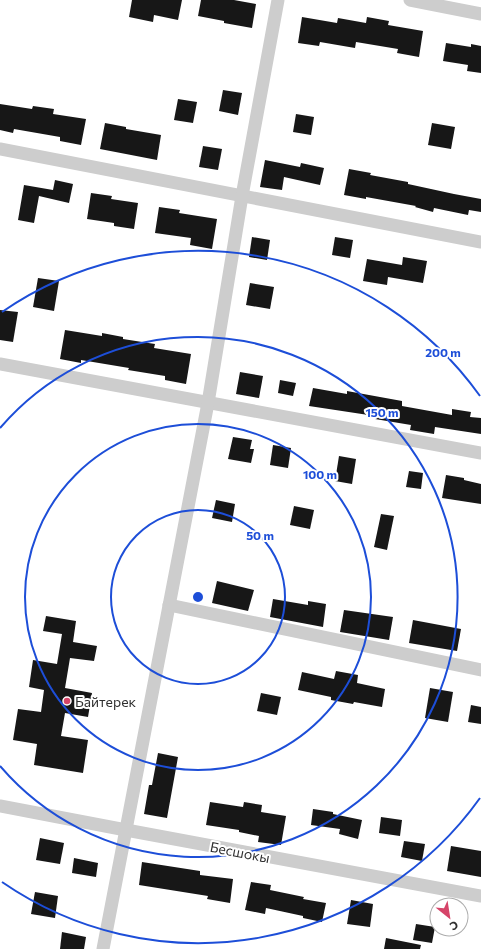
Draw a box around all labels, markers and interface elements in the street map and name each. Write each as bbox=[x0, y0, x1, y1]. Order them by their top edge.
text: 200 m bbox=[425, 345, 461, 359]
text: 150 m bbox=[365, 405, 399, 419]
text: 100 m bbox=[303, 467, 337, 481]
text: 50 m bbox=[246, 528, 274, 542]
centre of rings bbox=[191, 590, 205, 604]
place label: Байтерек bbox=[75, 693, 137, 710]
marker: Байтерек bbox=[62, 696, 72, 706]
street label: Бесшокы bbox=[209, 838, 271, 866]
north arrow bbox=[429, 897, 469, 937]
text: С bbox=[447, 919, 461, 934]

